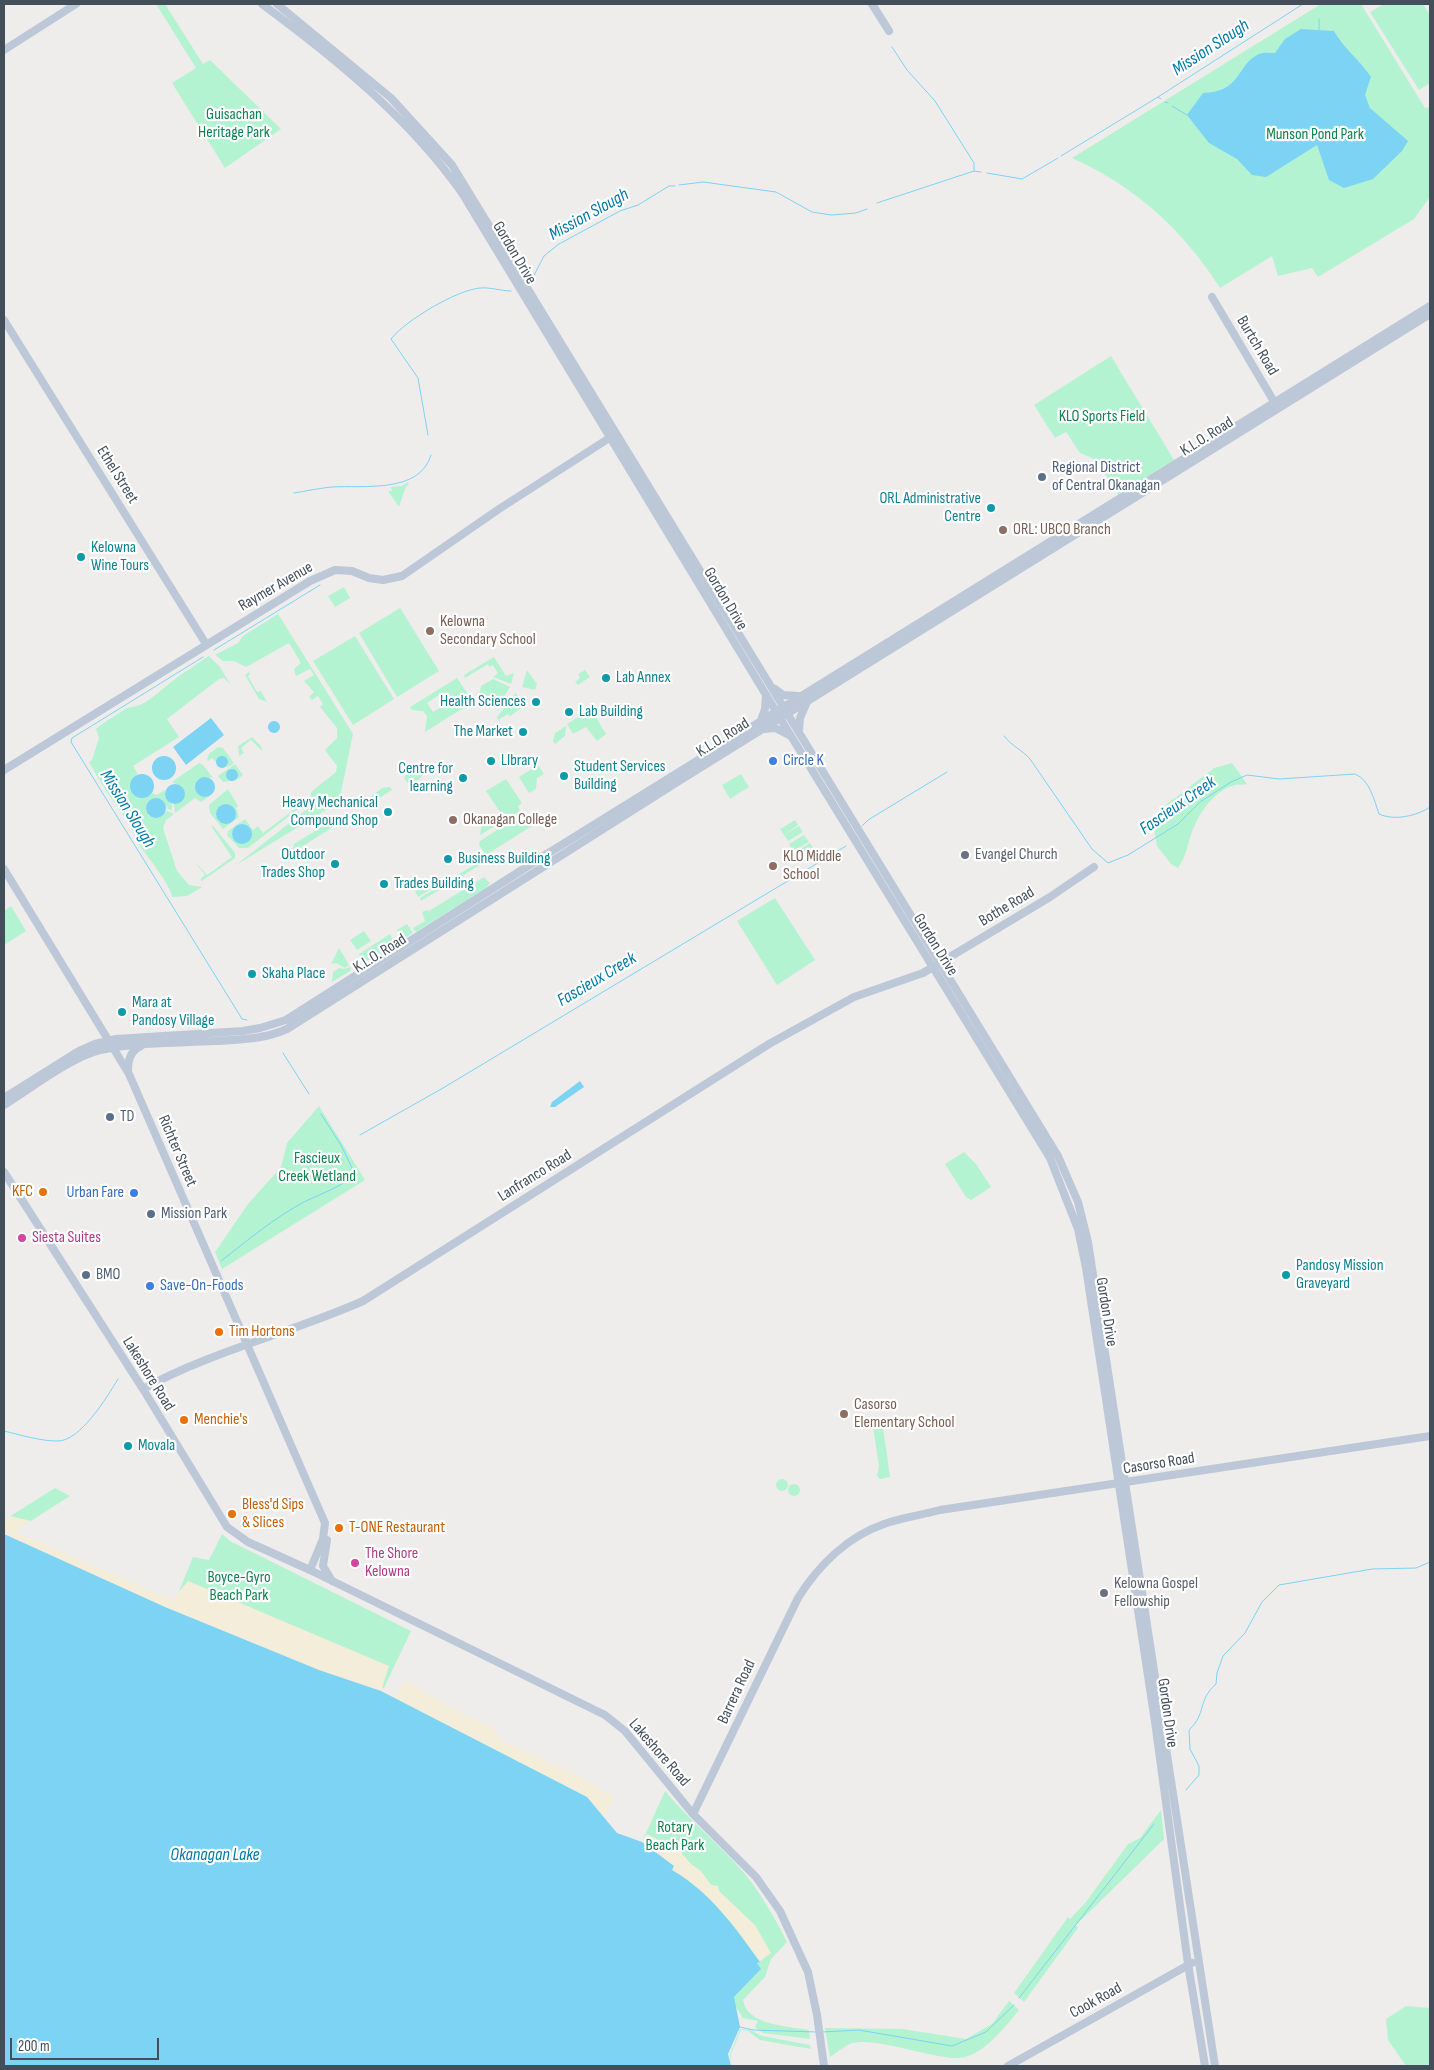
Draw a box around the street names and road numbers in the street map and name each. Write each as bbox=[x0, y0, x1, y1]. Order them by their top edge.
street label: Gordon Drive bbox=[488, 218, 540, 288]
street label: Burtch Road bbox=[1232, 313, 1282, 379]
street label: K.L.O. Road bbox=[1177, 413, 1237, 461]
street label: Ethel Street bbox=[92, 443, 142, 507]
street label: Raymer Avenue bbox=[236, 558, 316, 616]
street label: Gordon Drive bbox=[699, 564, 751, 634]
street label: K.L.O. Road bbox=[693, 714, 753, 762]
street label: Bothe Road bbox=[976, 883, 1038, 931]
street label: Gordon Drive bbox=[908, 910, 962, 980]
street label: K.L.O. Road bbox=[350, 930, 410, 978]
street label: Richter Street bbox=[153, 1112, 201, 1190]
street label: Lanfranco Road bbox=[495, 1146, 575, 1206]
street label: Gordon Drive bbox=[1091, 1276, 1121, 1348]
street label: Lakeshore Road bbox=[118, 1333, 178, 1415]
street label: Casorso Road bbox=[1122, 1449, 1196, 1479]
street label: Barrera Road bbox=[714, 1657, 760, 1727]
street label: Gordon Drive bbox=[1153, 1677, 1181, 1749]
street label: Lakeshore Road bbox=[624, 1715, 694, 1791]
street label: Cook Road bbox=[1067, 1979, 1125, 2023]

